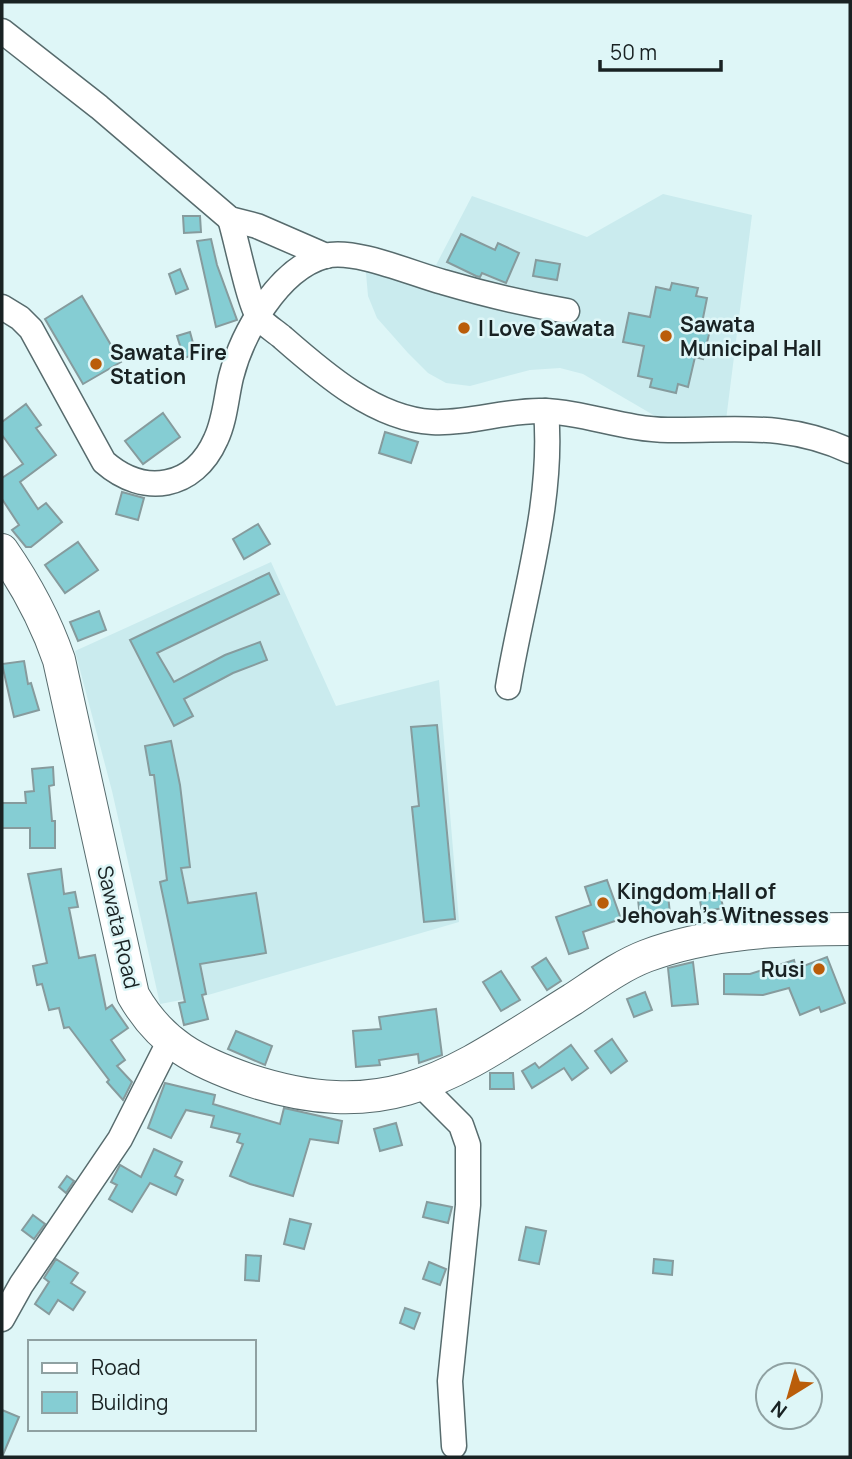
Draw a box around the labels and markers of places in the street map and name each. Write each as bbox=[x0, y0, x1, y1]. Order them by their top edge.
place label: Sawata Municipal Hall bbox=[680, 310, 822, 362]
place label: I Love Sawata bbox=[478, 314, 615, 342]
marker: I Love Sawata bbox=[456, 320, 472, 336]
marker: Sawata Municipal Hall bbox=[658, 328, 674, 344]
place label: Sawata Fire Station bbox=[110, 338, 227, 390]
marker: Sawata Fire Station bbox=[88, 356, 104, 372]
place label: Kingdom Hall of Jehovah's Witnesses bbox=[617, 877, 829, 929]
marker: Kingdom Hall of Jehovah's Witnesses bbox=[595, 895, 611, 911]
place label: Rusi bbox=[761, 955, 805, 983]
marker: Rusi bbox=[811, 961, 827, 977]

